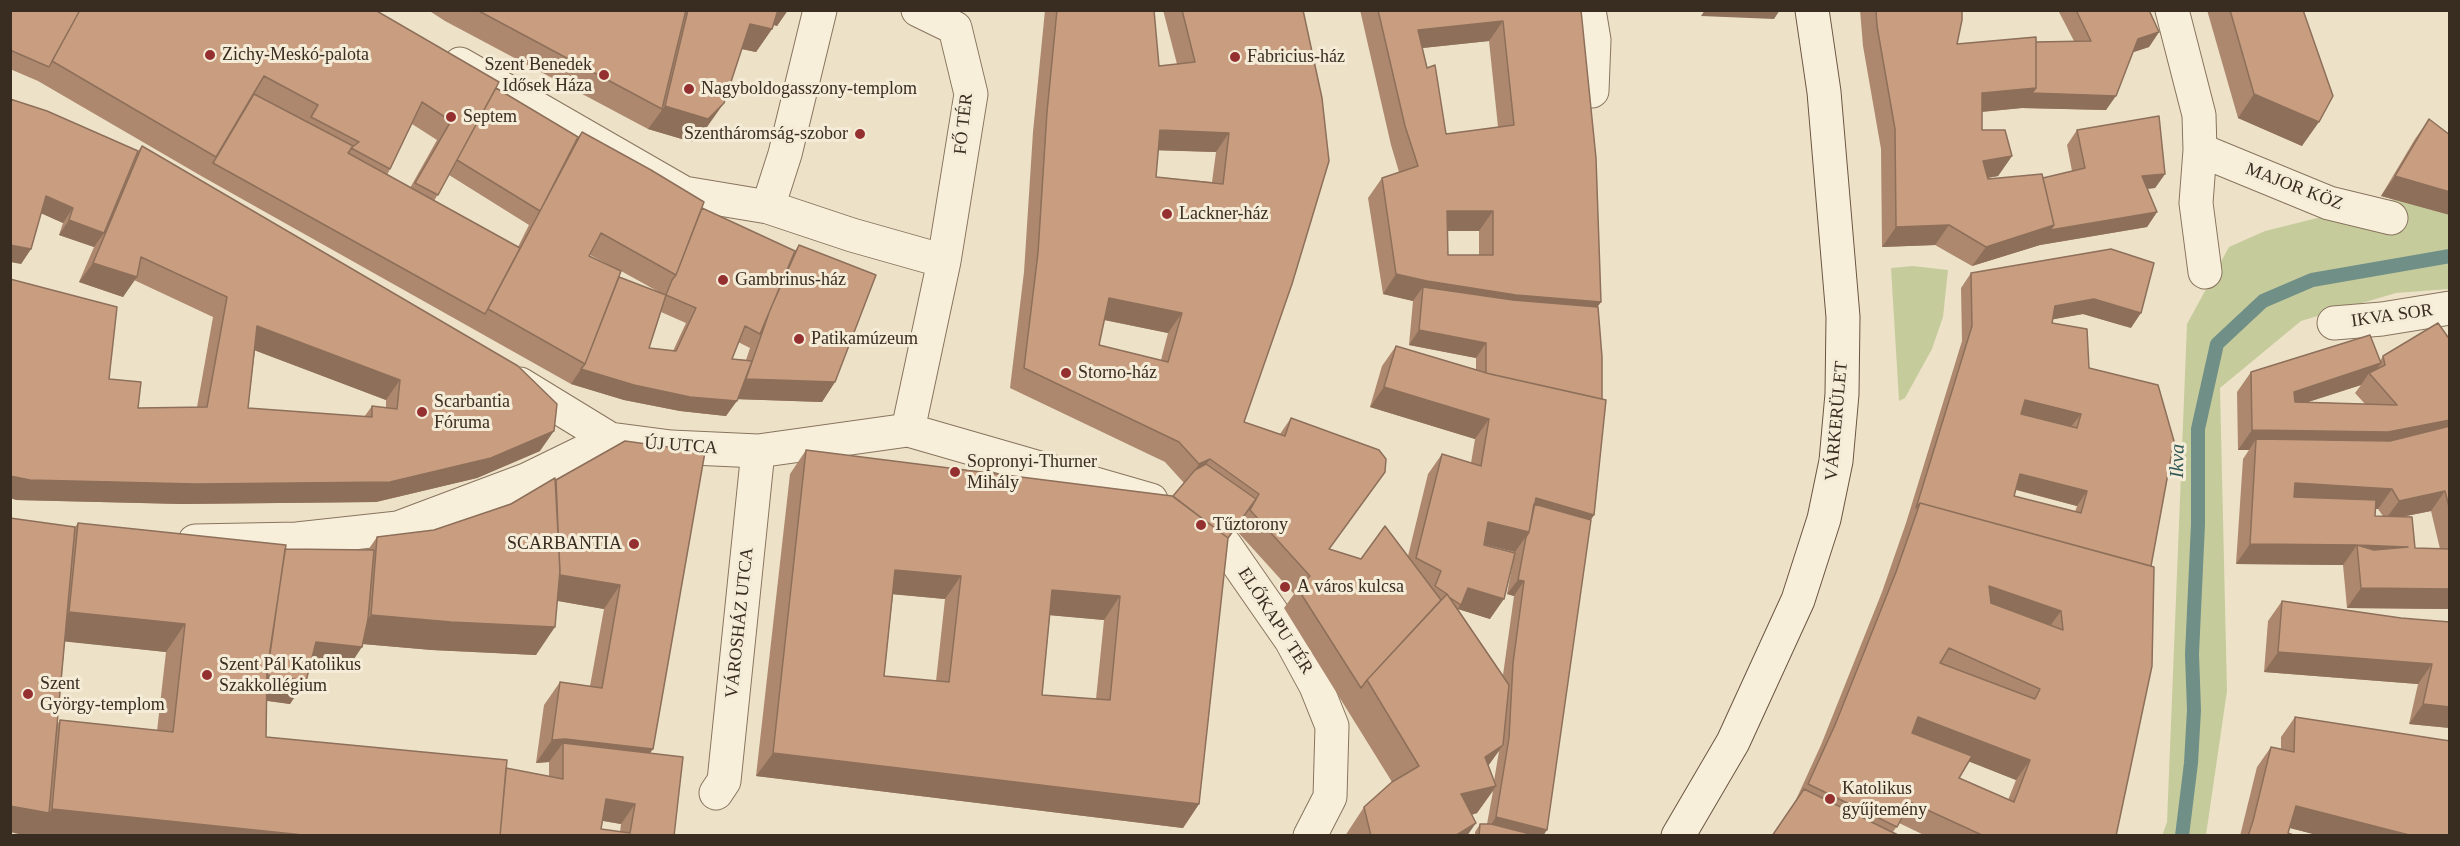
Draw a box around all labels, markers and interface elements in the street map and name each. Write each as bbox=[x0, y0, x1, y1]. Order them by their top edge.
place label: Zichy-Meskó-palota bbox=[222, 44, 369, 66]
place label: Fabricius-ház bbox=[1247, 46, 1345, 68]
marker: Zichy-Meskó-palota bbox=[203, 48, 217, 62]
marker: Fabricius-ház bbox=[1228, 50, 1242, 64]
place label: Szent Benedek Idősek Háza bbox=[485, 54, 592, 97]
marker: Szent Benedek Idősek Háza bbox=[597, 68, 611, 82]
place label: Nagyboldogasszony-templom bbox=[701, 78, 917, 100]
marker: Nagyboldogasszony-templom bbox=[682, 82, 696, 96]
street label: FŐ TÉR bbox=[950, 92, 978, 156]
place label: Septem bbox=[463, 106, 517, 128]
marker: Septem bbox=[444, 110, 458, 124]
place label: Szentháromság-szobor bbox=[684, 123, 848, 145]
marker: Szentháromság-szobor bbox=[853, 127, 867, 141]
street label: MAJOR KÖZ bbox=[2242, 159, 2346, 215]
place label: Lackner-ház bbox=[1179, 203, 1269, 225]
marker: Lackner-ház bbox=[1160, 207, 1174, 221]
place label: Gambrinus-ház bbox=[735, 269, 846, 291]
marker: Gambrinus-ház bbox=[716, 273, 730, 287]
street label: IKVA SOR bbox=[2350, 300, 2434, 332]
place label: Patikamúzeum bbox=[811, 328, 918, 350]
marker: Patikamúzeum bbox=[792, 332, 806, 346]
street label: VÁRKERÜLET bbox=[1821, 360, 1853, 482]
place label: Storno-ház bbox=[1078, 362, 1157, 384]
marker: Storno-ház bbox=[1059, 366, 1073, 380]
place label: Scarbantia Fóruma bbox=[434, 391, 510, 434]
marker: Scarbantia Fóruma bbox=[415, 405, 429, 419]
street label: ÚJ UTCA bbox=[644, 433, 718, 459]
water label: Ikva bbox=[2166, 444, 2190, 478]
place label: Sopronyi-Thurner Mihály bbox=[967, 451, 1097, 494]
marker: Sopronyi-Thurner Mihály bbox=[948, 465, 962, 479]
place label: Tűztorony bbox=[1213, 514, 1288, 536]
marker: Tűztorony bbox=[1194, 518, 1208, 532]
place label: SCARBANTIA bbox=[507, 533, 622, 555]
marker: SCARBANTIA bbox=[627, 537, 641, 551]
street label: VÁROSHÁZ UTCA bbox=[721, 547, 759, 699]
street label: ELŐKAPU TÉR bbox=[1233, 564, 1317, 678]
place label: A város kulcsa bbox=[1297, 576, 1404, 598]
marker: A város kulcsa bbox=[1278, 580, 1292, 594]
place label: Szent Pál Katolikus Szakkollégium bbox=[219, 654, 361, 696]
marker: Szent Pál Katolikus Szakkollégium bbox=[200, 668, 214, 682]
place label: Szent György-templom bbox=[40, 673, 165, 716]
marker: Szent György-templom bbox=[21, 687, 35, 701]
place label: Katolikus gyűjtemény bbox=[1842, 778, 1927, 820]
marker: Katolikus gyűjtemény bbox=[1823, 792, 1837, 806]

